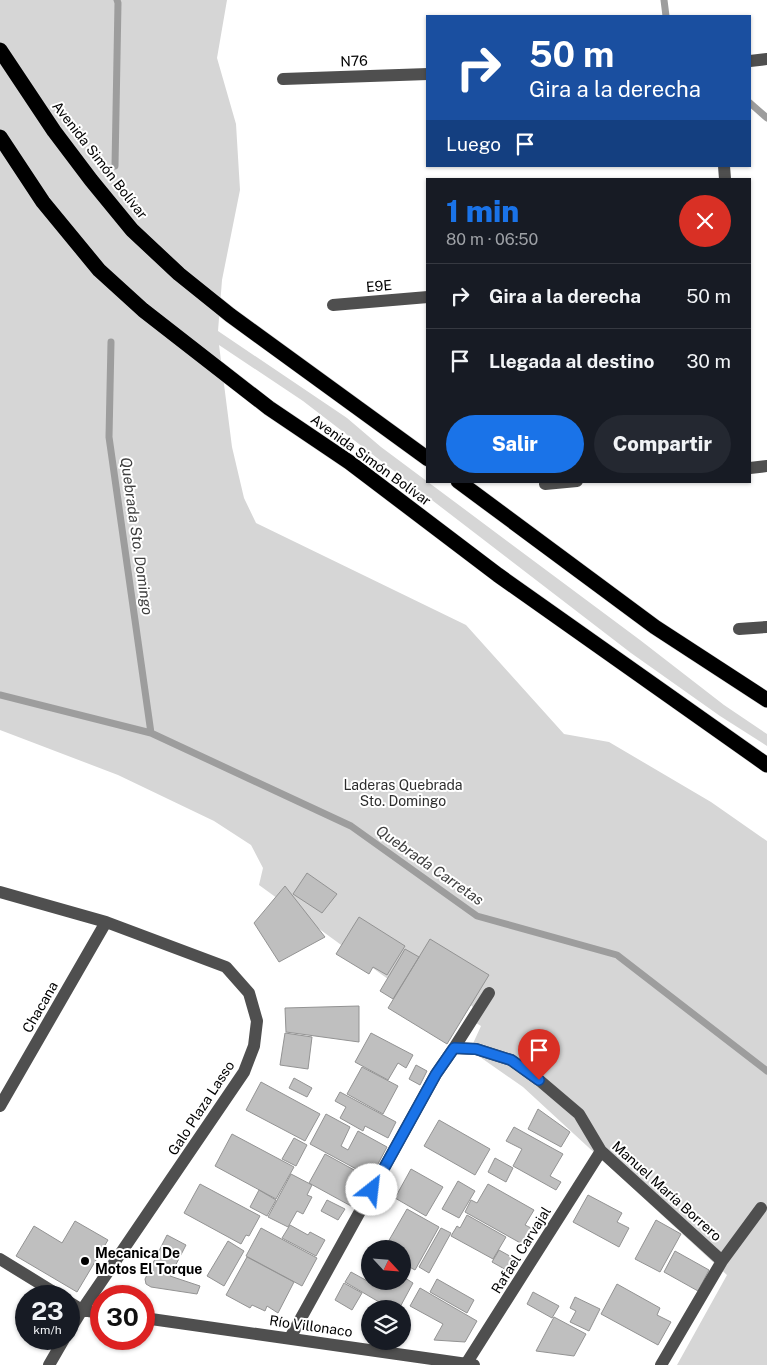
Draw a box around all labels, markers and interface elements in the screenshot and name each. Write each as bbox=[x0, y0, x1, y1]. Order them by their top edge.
text: 50 m bbox=[529, 34, 614, 75]
icon: right bbox=[446, 35, 511, 100]
street label: N76 bbox=[340, 53, 368, 69]
text: Gira a la derecha bbox=[529, 76, 701, 102]
street label: Avenida Simón Bolívar bbox=[49, 98, 151, 222]
icon: arrive bbox=[511, 130, 539, 158]
text: Luego bbox=[446, 133, 501, 155]
text: 1 min bbox=[446, 193, 519, 229]
button: close bbox=[679, 195, 731, 247]
text: 80 m · 06:50 bbox=[446, 230, 538, 249]
street label: E9E bbox=[365, 277, 393, 295]
icon: right bbox=[446, 282, 474, 310]
text: Gira a la derecha bbox=[489, 285, 641, 307]
text: 50 m bbox=[686, 285, 731, 307]
icon: arrive bbox=[446, 347, 474, 375]
text: Llegada al destino bbox=[489, 350, 654, 372]
text: 30 m bbox=[686, 350, 731, 372]
street label: Avenida Simón Bolívar bbox=[308, 411, 434, 509]
button: Salir bbox=[446, 415, 584, 473]
button: Compartir bbox=[594, 415, 731, 473]
water label: Quebrada Sto. Domingo bbox=[117, 456, 157, 616]
park label: Laderas Quebrada Sto. Domingo bbox=[343, 777, 463, 809]
water label: Quebrada Carretas bbox=[373, 821, 487, 909]
street label: Chacana bbox=[19, 979, 61, 1035]
pin bbox=[518, 1029, 560, 1080]
icon: arrive bbox=[525, 1036, 553, 1064]
street label: Galo Plaza Lasso bbox=[164, 1058, 238, 1158]
street label: Manuel María Borrero bbox=[609, 1138, 725, 1244]
position arrow bbox=[345, 1163, 397, 1215]
street label: Rafael Carvajal bbox=[488, 1204, 554, 1296]
north arrow bbox=[361, 1240, 411, 1290]
map controls bbox=[361, 1240, 411, 1350]
place label: Mecanica De Motos El Torque bbox=[95, 1245, 202, 1277]
marker: Mecanica De Motos El Torque bbox=[79, 1255, 91, 1267]
speed limit sign: 30 bbox=[90, 1285, 155, 1350]
text: 23 bbox=[31, 1296, 64, 1326]
button: layers bbox=[361, 1300, 411, 1350]
street label: Río Villonaco bbox=[268, 1312, 354, 1340]
text: km/h bbox=[33, 1323, 62, 1337]

